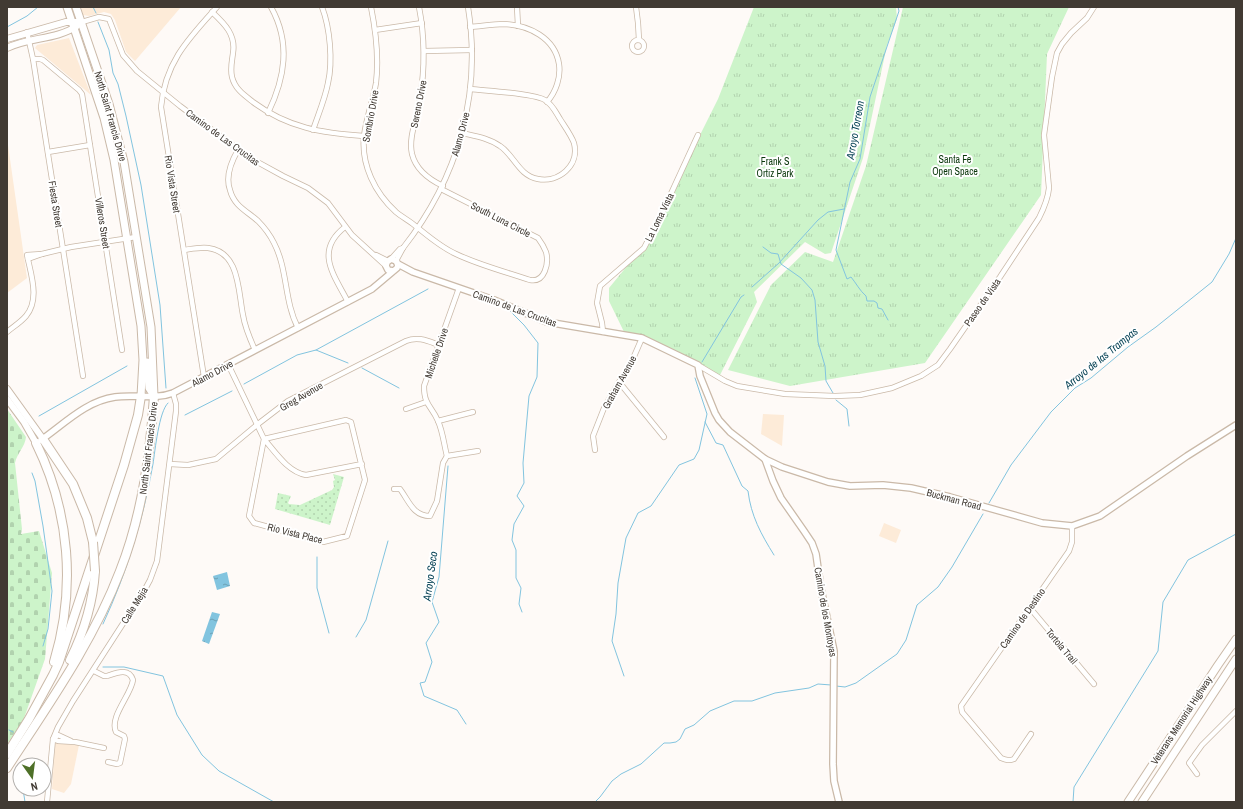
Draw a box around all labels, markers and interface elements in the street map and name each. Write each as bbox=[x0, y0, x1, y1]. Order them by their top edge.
street label: North Saint Francis Drive bbox=[91, 70, 130, 163]
street label: Sereno Drive bbox=[408, 79, 430, 129]
street label: Sombrio Drive bbox=[360, 89, 382, 143]
water label: Arroyo Torreon bbox=[843, 100, 867, 161]
street label: Camino de Las Crucitas bbox=[183, 106, 262, 169]
street label: Alamo Drive bbox=[448, 110, 473, 159]
park label: Santa Fe Open Space bbox=[932, 153, 978, 178]
street label: Rio Vista Street bbox=[162, 155, 184, 214]
park label: Frank S Ortiz Park bbox=[757, 155, 794, 180]
street label: Fiesta Street bbox=[45, 180, 66, 229]
street label: La Loma Vista bbox=[642, 190, 677, 244]
street label: Villeros Street bbox=[92, 197, 113, 250]
street label: South Luna Circle bbox=[469, 199, 533, 240]
street label: Paseo de Vista bbox=[961, 275, 1004, 329]
street label: Camino de Las Crucitas bbox=[471, 287, 559, 330]
water label: Arroyo de las Trampas bbox=[1061, 324, 1141, 393]
street label: Michelle Drive bbox=[422, 326, 451, 380]
street label: Graham Avenue bbox=[599, 353, 640, 411]
street label: Alamo Drive bbox=[188, 357, 236, 390]
street label: Greg Avenue bbox=[277, 379, 326, 414]
street label: North Saint Francis Drive bbox=[136, 401, 161, 495]
street label: Buckman Road bbox=[925, 486, 983, 513]
street label: Rio Vista Place bbox=[266, 520, 324, 547]
water label: Arroyo Seco bbox=[419, 550, 440, 603]
street label: Camino de los Montoyas bbox=[811, 566, 840, 658]
street label: Calle Mejia bbox=[118, 584, 151, 626]
street label: Camino de Destino bbox=[997, 585, 1048, 651]
street label: Tortola Trail bbox=[1043, 626, 1080, 667]
street label: Veterans Memorial Highway bbox=[1148, 673, 1215, 767]
north arrow bbox=[12, 757, 52, 797]
text: N bbox=[30, 779, 39, 794]

